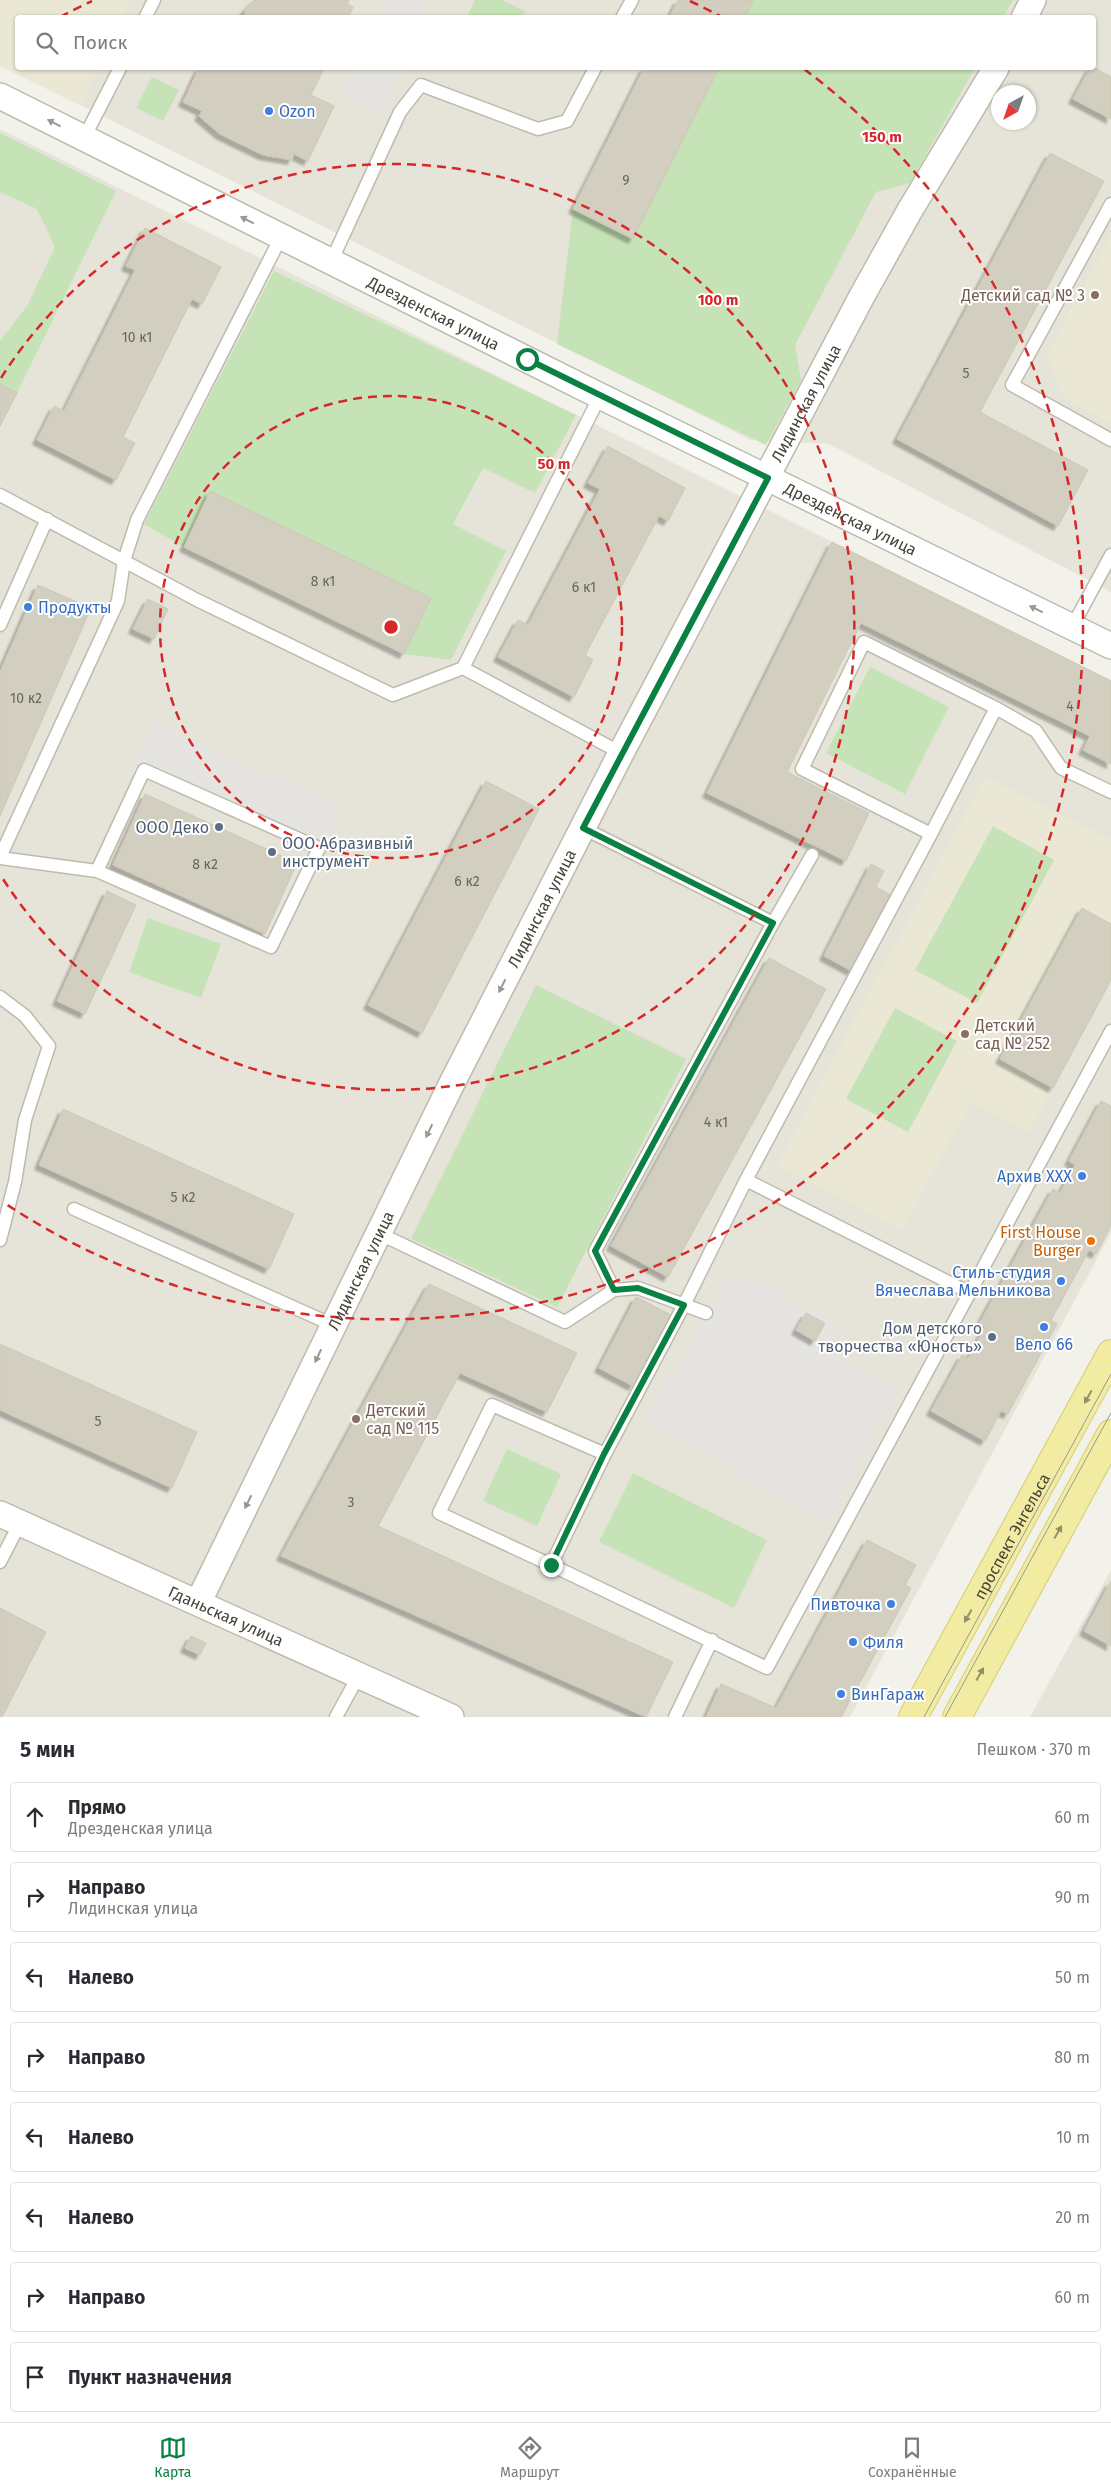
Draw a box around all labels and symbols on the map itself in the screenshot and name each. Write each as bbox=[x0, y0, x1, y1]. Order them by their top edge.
north arrow bbox=[991, 85, 1036, 130]
place label: Ozon bbox=[279, 102, 316, 121]
marker: Ozon bbox=[263, 105, 275, 117]
one-way arrow bbox=[47, 119, 62, 128]
text: 150 m bbox=[862, 128, 902, 146]
house number: 9 bbox=[622, 172, 630, 189]
one-way arrow bbox=[239, 216, 254, 224]
street label: Дрезденская улица bbox=[364, 272, 503, 354]
place label: Детский сад № 3 bbox=[960, 286, 1085, 305]
marker: Детский сад № 3 bbox=[1089, 289, 1101, 301]
text: 100 m bbox=[698, 291, 738, 309]
house number: 10 к1 bbox=[122, 329, 152, 346]
street label: Лидинская улица bbox=[767, 341, 845, 465]
route start bbox=[516, 348, 539, 371]
house number: 5 bbox=[962, 365, 970, 382]
text: 50 m bbox=[537, 455, 571, 473]
street label: Дрезденская улица bbox=[780, 478, 920, 559]
house number: 8 к1 bbox=[311, 573, 335, 590]
house number: 6 к1 bbox=[572, 579, 596, 596]
place label: Продукты bbox=[38, 598, 112, 617]
marker: Продукты bbox=[22, 601, 34, 613]
one-way arrow bbox=[1029, 605, 1043, 613]
centre of rings bbox=[382, 618, 400, 636]
house number: 10 к2 bbox=[10, 690, 42, 707]
house number: 4 bbox=[1066, 698, 1074, 715]
place label: ООО Деко bbox=[136, 818, 209, 837]
marker: ООО Деко bbox=[213, 821, 225, 833]
place label: ООО Абразивный инструмент bbox=[282, 834, 413, 871]
marker: ООО Абразивный инструмент bbox=[266, 846, 278, 858]
street label: Лидинская улица bbox=[504, 846, 580, 971]
house number: 8 к2 bbox=[192, 856, 218, 873]
house number: 6 к2 bbox=[454, 873, 480, 890]
one-way arrow bbox=[498, 979, 506, 993]
place label: Детский сад № 252 bbox=[974, 1016, 1050, 1053]
marker: Детский сад № 252 bbox=[959, 1028, 971, 1040]
house number: 4 к1 bbox=[704, 1114, 728, 1131]
one-way arrow bbox=[424, 1124, 432, 1138]
place label: Архив XXX bbox=[997, 1167, 1072, 1186]
marker: Архив XXX bbox=[1076, 1170, 1088, 1182]
house number: 5 к2 bbox=[171, 1189, 196, 1206]
street label: Лидинская улица bbox=[324, 1208, 398, 1333]
place label: First House Burger bbox=[1000, 1223, 1082, 1260]
marker: First House Burger bbox=[1085, 1235, 1097, 1247]
place label: Стиль-студия Вячеслава Мельникова bbox=[875, 1263, 1051, 1300]
marker: Стиль-студия Вячеслава Мельникова bbox=[1055, 1275, 1067, 1287]
place label: Дом детского творчества «Юность» bbox=[818, 1319, 982, 1356]
marker: Вело 66 bbox=[1038, 1321, 1050, 1333]
marker: Дом детского творчества «Юность» bbox=[986, 1331, 998, 1343]
place label: Вело 66 bbox=[1015, 1335, 1073, 1354]
one-way arrow bbox=[314, 1349, 322, 1363]
one-way arrow bbox=[1083, 1390, 1092, 1404]
place label: Детский сад № 115 bbox=[365, 1401, 439, 1438]
house number: 5 bbox=[94, 1413, 102, 1430]
marker: Детский сад № 115 bbox=[350, 1413, 362, 1425]
street label: проспект Энгельса bbox=[970, 1470, 1054, 1603]
house number: 3 bbox=[348, 1494, 355, 1511]
one-way arrow bbox=[244, 1495, 252, 1509]
one-way arrow bbox=[1054, 1524, 1062, 1539]
route end bbox=[540, 1554, 563, 1577]
street label: Гданьская улица bbox=[165, 1582, 286, 1650]
place label: Пивточка bbox=[810, 1595, 881, 1614]
marker: Пивточка bbox=[885, 1598, 897, 1610]
one-way arrow bbox=[964, 1609, 972, 1624]
place label: Филя bbox=[863, 1633, 904, 1652]
marker: Филя bbox=[847, 1636, 859, 1648]
one-way arrow bbox=[976, 1667, 984, 1682]
place label: ВинГараж bbox=[851, 1685, 925, 1704]
marker: ВинГараж bbox=[835, 1688, 847, 1700]

